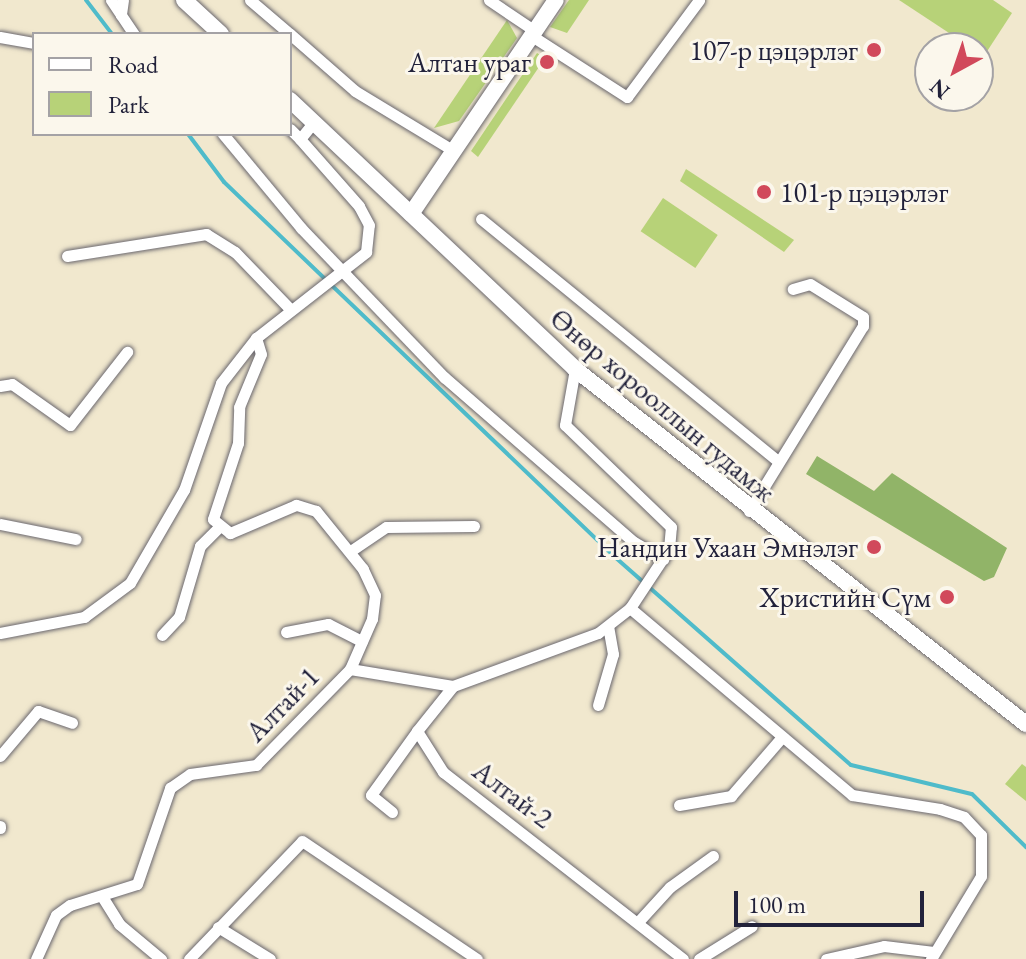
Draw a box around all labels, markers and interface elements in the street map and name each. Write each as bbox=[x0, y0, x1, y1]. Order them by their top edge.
legend bbox=[32, 32, 292, 136]
north arrow bbox=[914, 32, 994, 112]
place label: 107-р цэцэрлэг bbox=[690, 33, 858, 67]
marker: 107-р цэцэрлэг bbox=[865, 41, 883, 59]
place label: Алтан ураг bbox=[408, 45, 531, 79]
text: Road bbox=[108, 49, 158, 80]
marker: Алтан ураг bbox=[538, 53, 556, 71]
text: N bbox=[923, 72, 956, 106]
text: Park bbox=[108, 89, 149, 120]
place label: 101-р цэцэрлэг bbox=[780, 175, 948, 209]
marker: 101-р цэцэрлэг bbox=[755, 183, 773, 201]
street label: Өнөр хорооллын гудамж bbox=[544, 301, 782, 509]
place label: Нандин Ухаан Эмнэлэг bbox=[597, 530, 858, 564]
marker: Нандин Ухаан Эмнэлэг bbox=[865, 538, 883, 556]
place label: Христийн Сүм bbox=[760, 580, 931, 614]
marker: Христийн Сүм bbox=[938, 588, 956, 606]
street label: Алтай-1 bbox=[238, 659, 326, 749]
street label: Алтай-2 bbox=[466, 753, 560, 835]
scale bar bbox=[738, 875, 928, 925]
text: 100 m bbox=[748, 889, 806, 920]

